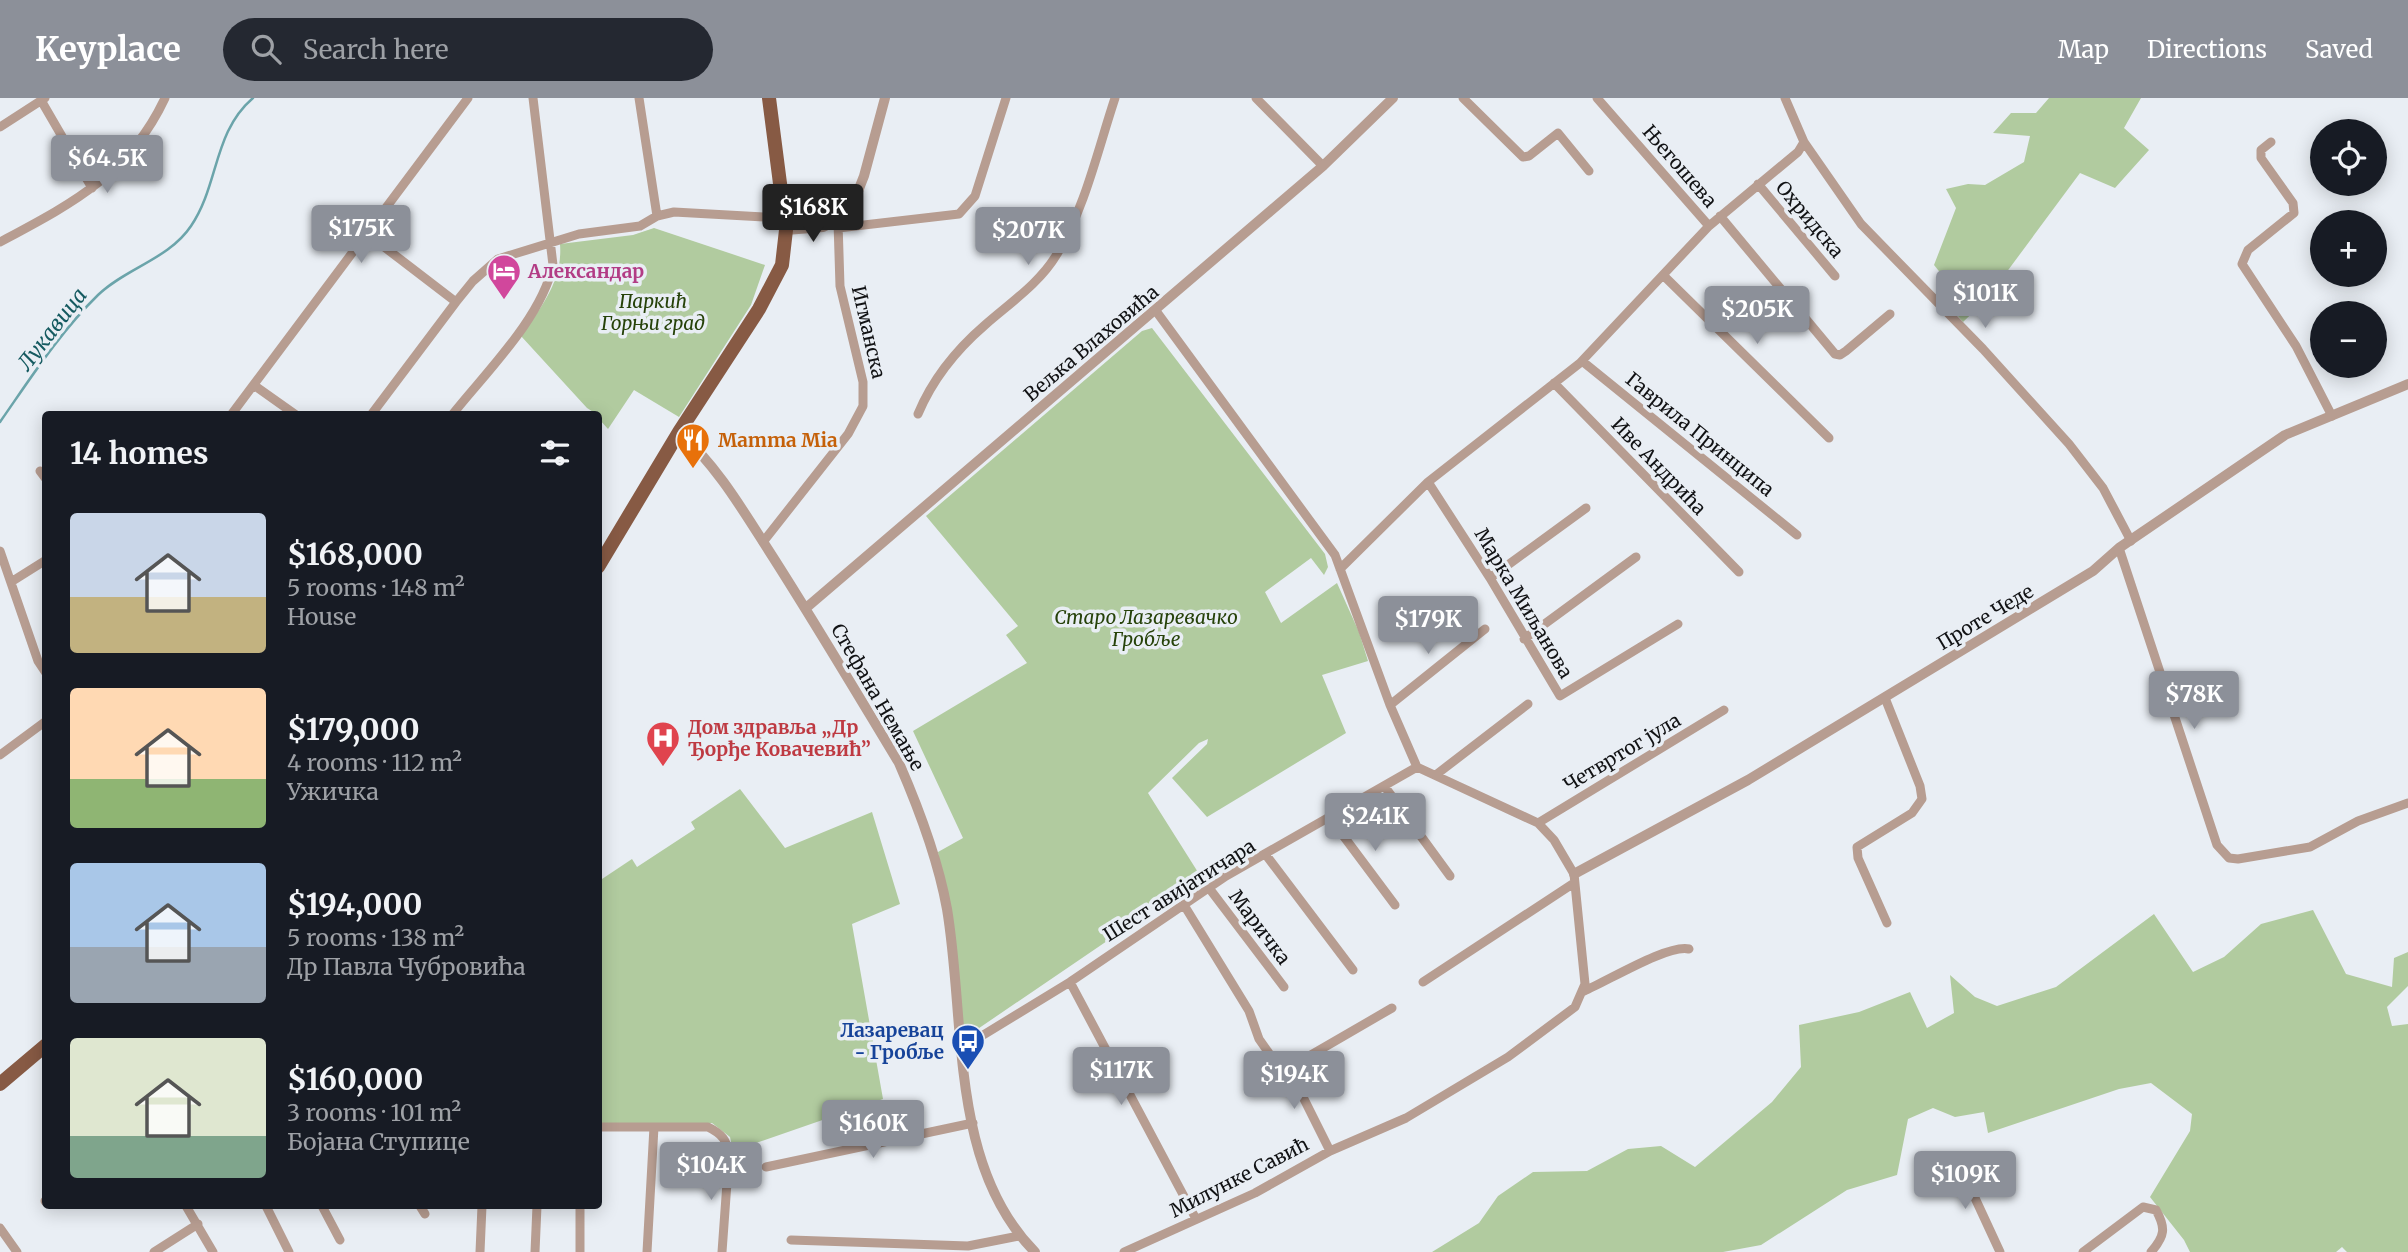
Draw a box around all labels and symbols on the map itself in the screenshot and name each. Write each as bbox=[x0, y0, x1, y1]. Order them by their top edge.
street label: Његошева bbox=[1638, 120, 1722, 212]
pin: $64.5K bbox=[50, 136, 164, 195]
street label: Охридска bbox=[1771, 176, 1849, 262]
pin: $168K bbox=[764, 184, 862, 244]
pin: $175K bbox=[312, 206, 410, 265]
pin: $207K bbox=[979, 208, 1077, 267]
hotel icon: Александар bbox=[485, 252, 523, 301]
place label: Александар bbox=[527, 259, 644, 283]
pin: $101K bbox=[1936, 271, 2034, 330]
street label: Вељка Влаховића bbox=[1019, 280, 1163, 406]
water label: Лукавица bbox=[11, 282, 93, 376]
street label: Игманска bbox=[847, 283, 891, 381]
pin: $205K bbox=[1708, 286, 1806, 346]
park label: Паркић Горњи град bbox=[601, 289, 705, 335]
street label: Гаврила Принципа bbox=[1621, 367, 1779, 501]
street label: Иве Андрића bbox=[1606, 412, 1712, 520]
restaurant icon: Mamma Mia bbox=[674, 421, 712, 470]
place label: Mamma Mia bbox=[718, 428, 838, 452]
street label: Марка Миљанова bbox=[1470, 523, 1578, 683]
street label: Проте Чеде bbox=[1932, 579, 2038, 655]
pin: $179K bbox=[1379, 596, 1477, 656]
park label: Старо Лазаревачко Гробље bbox=[1054, 605, 1238, 651]
street label: Стефана Немање bbox=[826, 619, 930, 775]
pin: $78K bbox=[2153, 672, 2235, 731]
street label: Четвртог јула bbox=[1559, 708, 1685, 796]
place label: Дом здравља „Др Ђорђе Ковачевић” bbox=[688, 715, 871, 761]
hospital icon: Дом здравља „Др Ђорђе Ковачевић” bbox=[644, 719, 682, 768]
pin: $241K bbox=[1326, 794, 1424, 853]
street label: Шест авијатичара bbox=[1098, 833, 1260, 947]
street label: Маричка bbox=[1224, 885, 1296, 969]
place label: Лазаревац - Гробље bbox=[840, 1018, 944, 1064]
bus stop icon: Лазаревац - Гробље bbox=[949, 1022, 987, 1071]
pin: $117K bbox=[1072, 1048, 1170, 1107]
pin: $194K bbox=[1245, 1052, 1343, 1111]
pin: $160K bbox=[824, 1100, 922, 1160]
street label: Милунке Савић bbox=[1166, 1131, 1313, 1222]
pin: $104K bbox=[662, 1142, 760, 1202]
pin: $109K bbox=[1916, 1152, 2014, 1211]

